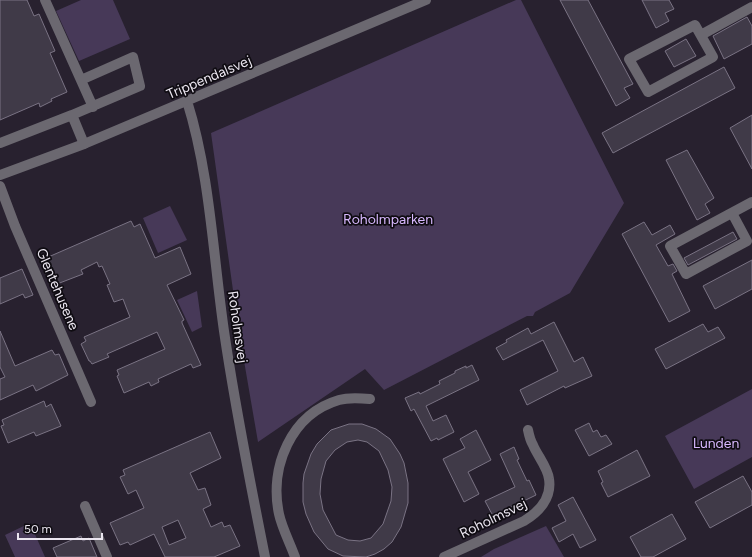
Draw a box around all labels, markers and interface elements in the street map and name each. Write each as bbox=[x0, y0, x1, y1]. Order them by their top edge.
street label: Trippendalsvej bbox=[164, 52, 254, 103]
park label: Roholmparken bbox=[343, 211, 433, 228]
street label: Glentehusene bbox=[33, 246, 83, 333]
street label: Roholmsvej bbox=[224, 290, 251, 364]
park label: Lunden bbox=[693, 435, 739, 452]
street label: Roholmsvej bbox=[457, 495, 530, 542]
scale bar bbox=[18, 515, 102, 541]
text: 50 m bbox=[24, 522, 52, 536]

